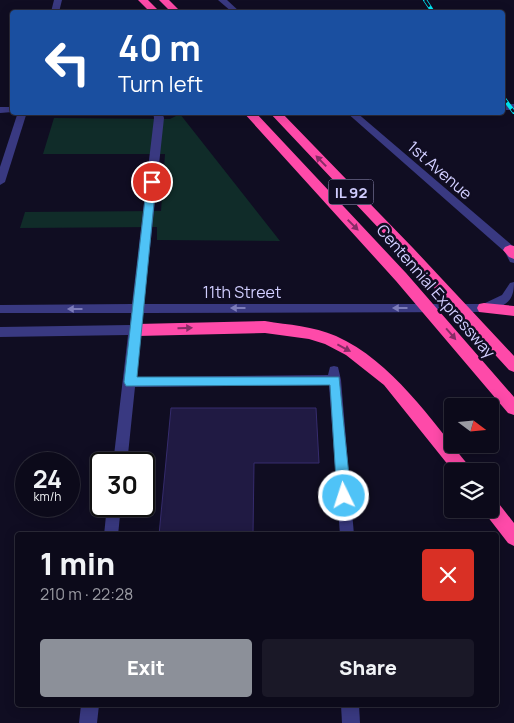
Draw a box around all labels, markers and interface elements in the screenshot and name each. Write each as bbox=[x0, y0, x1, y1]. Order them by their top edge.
text: 40 m bbox=[118, 24, 201, 72]
icon: left bbox=[35, 30, 100, 95]
text: Turn left bbox=[118, 69, 203, 99]
street label: 1st Avenue bbox=[403, 136, 477, 204]
one-way arrow bbox=[315, 155, 327, 167]
pin bbox=[131, 161, 173, 203]
icon: arrive bbox=[138, 168, 166, 196]
road number: IL 92 bbox=[328, 180, 374, 204]
one-way arrow bbox=[347, 219, 359, 231]
street label: Centennial Expressway bbox=[372, 219, 501, 363]
street label: 11th Street bbox=[203, 281, 281, 303]
one-way arrow bbox=[229, 304, 245, 312]
one-way arrow bbox=[392, 304, 408, 312]
one-way arrow bbox=[67, 305, 83, 313]
one-way arrow bbox=[178, 324, 194, 332]
one-way arrow bbox=[445, 327, 457, 339]
one-way arrow bbox=[338, 343, 351, 352]
north arrow bbox=[444, 398, 499, 452]
map controls bbox=[444, 398, 499, 518]
speed limit sign: 30 bbox=[90, 452, 155, 517]
text: 24 bbox=[33, 461, 62, 496]
button: layers bbox=[444, 463, 499, 518]
position arrow bbox=[317, 469, 369, 521]
text: km/h bbox=[34, 488, 61, 505]
text: 1 min bbox=[40, 543, 115, 584]
button: close bbox=[422, 549, 474, 601]
text: 210 m · 22:28 bbox=[40, 583, 133, 605]
button: Exit bbox=[40, 639, 252, 697]
button: Share bbox=[262, 639, 474, 697]

